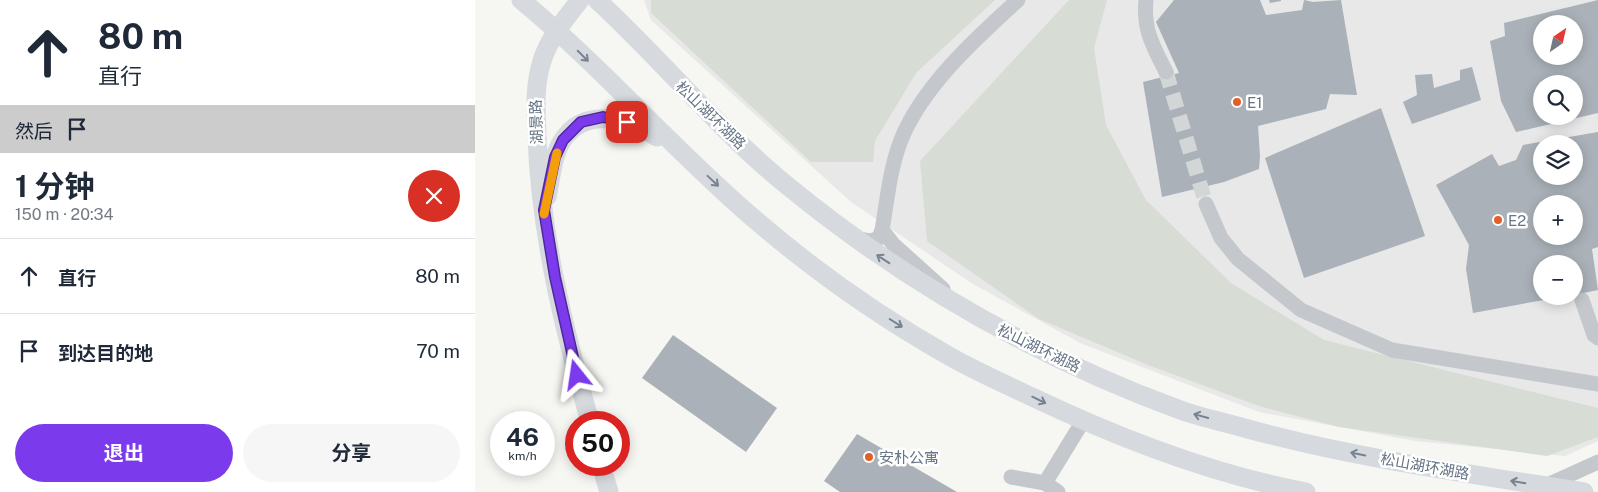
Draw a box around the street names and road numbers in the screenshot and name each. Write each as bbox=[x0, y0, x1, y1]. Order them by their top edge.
street label: 松山湖环湖路 bbox=[673, 78, 749, 152]
street label: 湖景路 bbox=[527, 99, 545, 145]
street label: 松山湖环湖路 bbox=[995, 321, 1083, 375]
street label: 松山湖环湖路 bbox=[1379, 450, 1471, 482]

